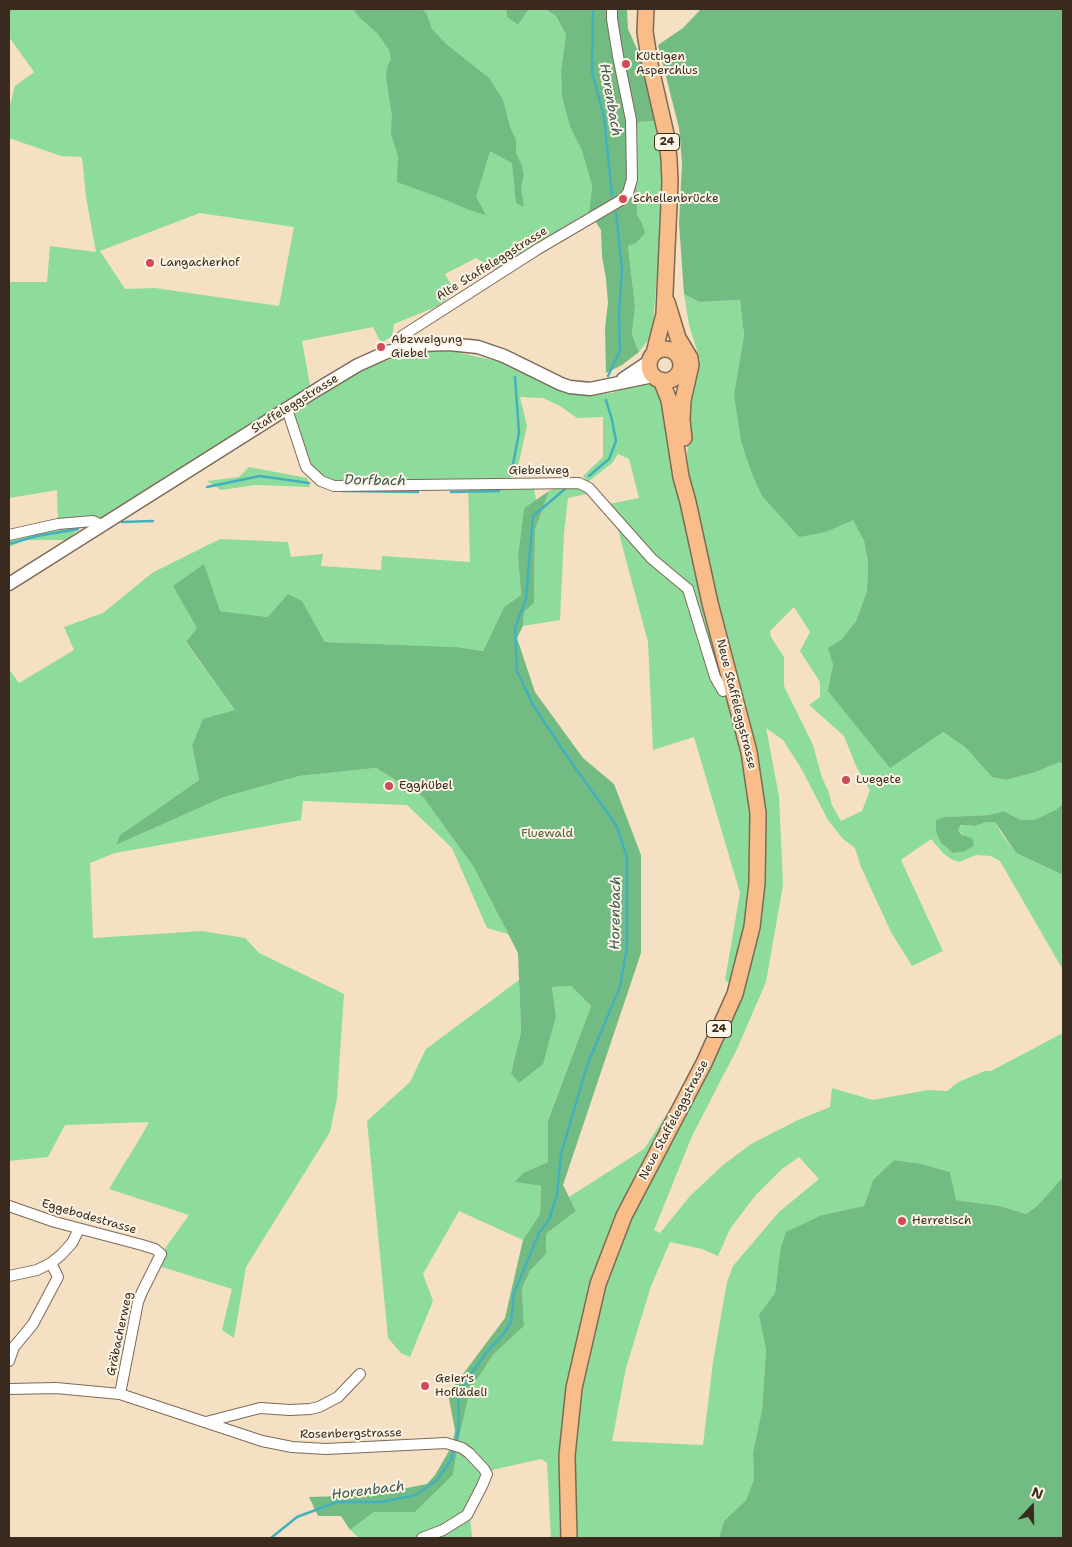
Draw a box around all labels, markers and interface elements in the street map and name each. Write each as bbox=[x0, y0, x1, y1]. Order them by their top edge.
place label: Küttigen Asperchlus bbox=[636, 50, 698, 78]
marker: Küttigen Asperchlus bbox=[620, 58, 632, 70]
water label: Horenbach bbox=[595, 62, 625, 138]
road number: 24 bbox=[654, 134, 680, 150]
place label: Schellenbrücke bbox=[633, 192, 719, 206]
marker: Schellenbrücke bbox=[617, 193, 629, 205]
street label: Alte Staffeleggstrasse bbox=[434, 224, 550, 304]
place label: Langacherhof bbox=[160, 256, 240, 270]
marker: Langacherhof bbox=[144, 257, 156, 269]
place label: Abzweigung Giebel bbox=[391, 333, 462, 361]
marker: Abzweigung Giebel bbox=[375, 341, 387, 353]
street label: Staffeleggstrasse bbox=[249, 371, 341, 437]
street label: Giebelweg bbox=[509, 464, 569, 478]
water label: Dorfbach bbox=[344, 472, 406, 490]
street label: Neue Staffeleggstrasse bbox=[713, 637, 759, 771]
place label: Luegete bbox=[856, 773, 901, 787]
marker: Luegete bbox=[840, 774, 852, 786]
place label: Egghübel bbox=[399, 779, 452, 793]
marker: Egghübel bbox=[383, 780, 395, 792]
park label: Fluewald bbox=[521, 827, 573, 841]
water label: Horenbach bbox=[607, 876, 625, 950]
road number: 24 bbox=[706, 1021, 732, 1038]
street label: Neue Staffeleggstrasse bbox=[636, 1058, 712, 1182]
street label: Eggebodestrasse bbox=[40, 1197, 138, 1237]
place label: Herretisch bbox=[912, 1214, 971, 1228]
marker: Herretisch bbox=[896, 1215, 908, 1227]
street label: Gräbacherweg bbox=[104, 1291, 136, 1377]
place label: Geier's Hoflädeli bbox=[435, 1372, 487, 1400]
marker: Geier's Hoflädeli bbox=[419, 1380, 431, 1392]
street label: Rosenbergstrasse bbox=[300, 1426, 402, 1442]
water label: Horenbach bbox=[330, 1478, 406, 1504]
north arrow bbox=[1007, 1482, 1057, 1532]
text: N bbox=[1029, 1483, 1046, 1503]

